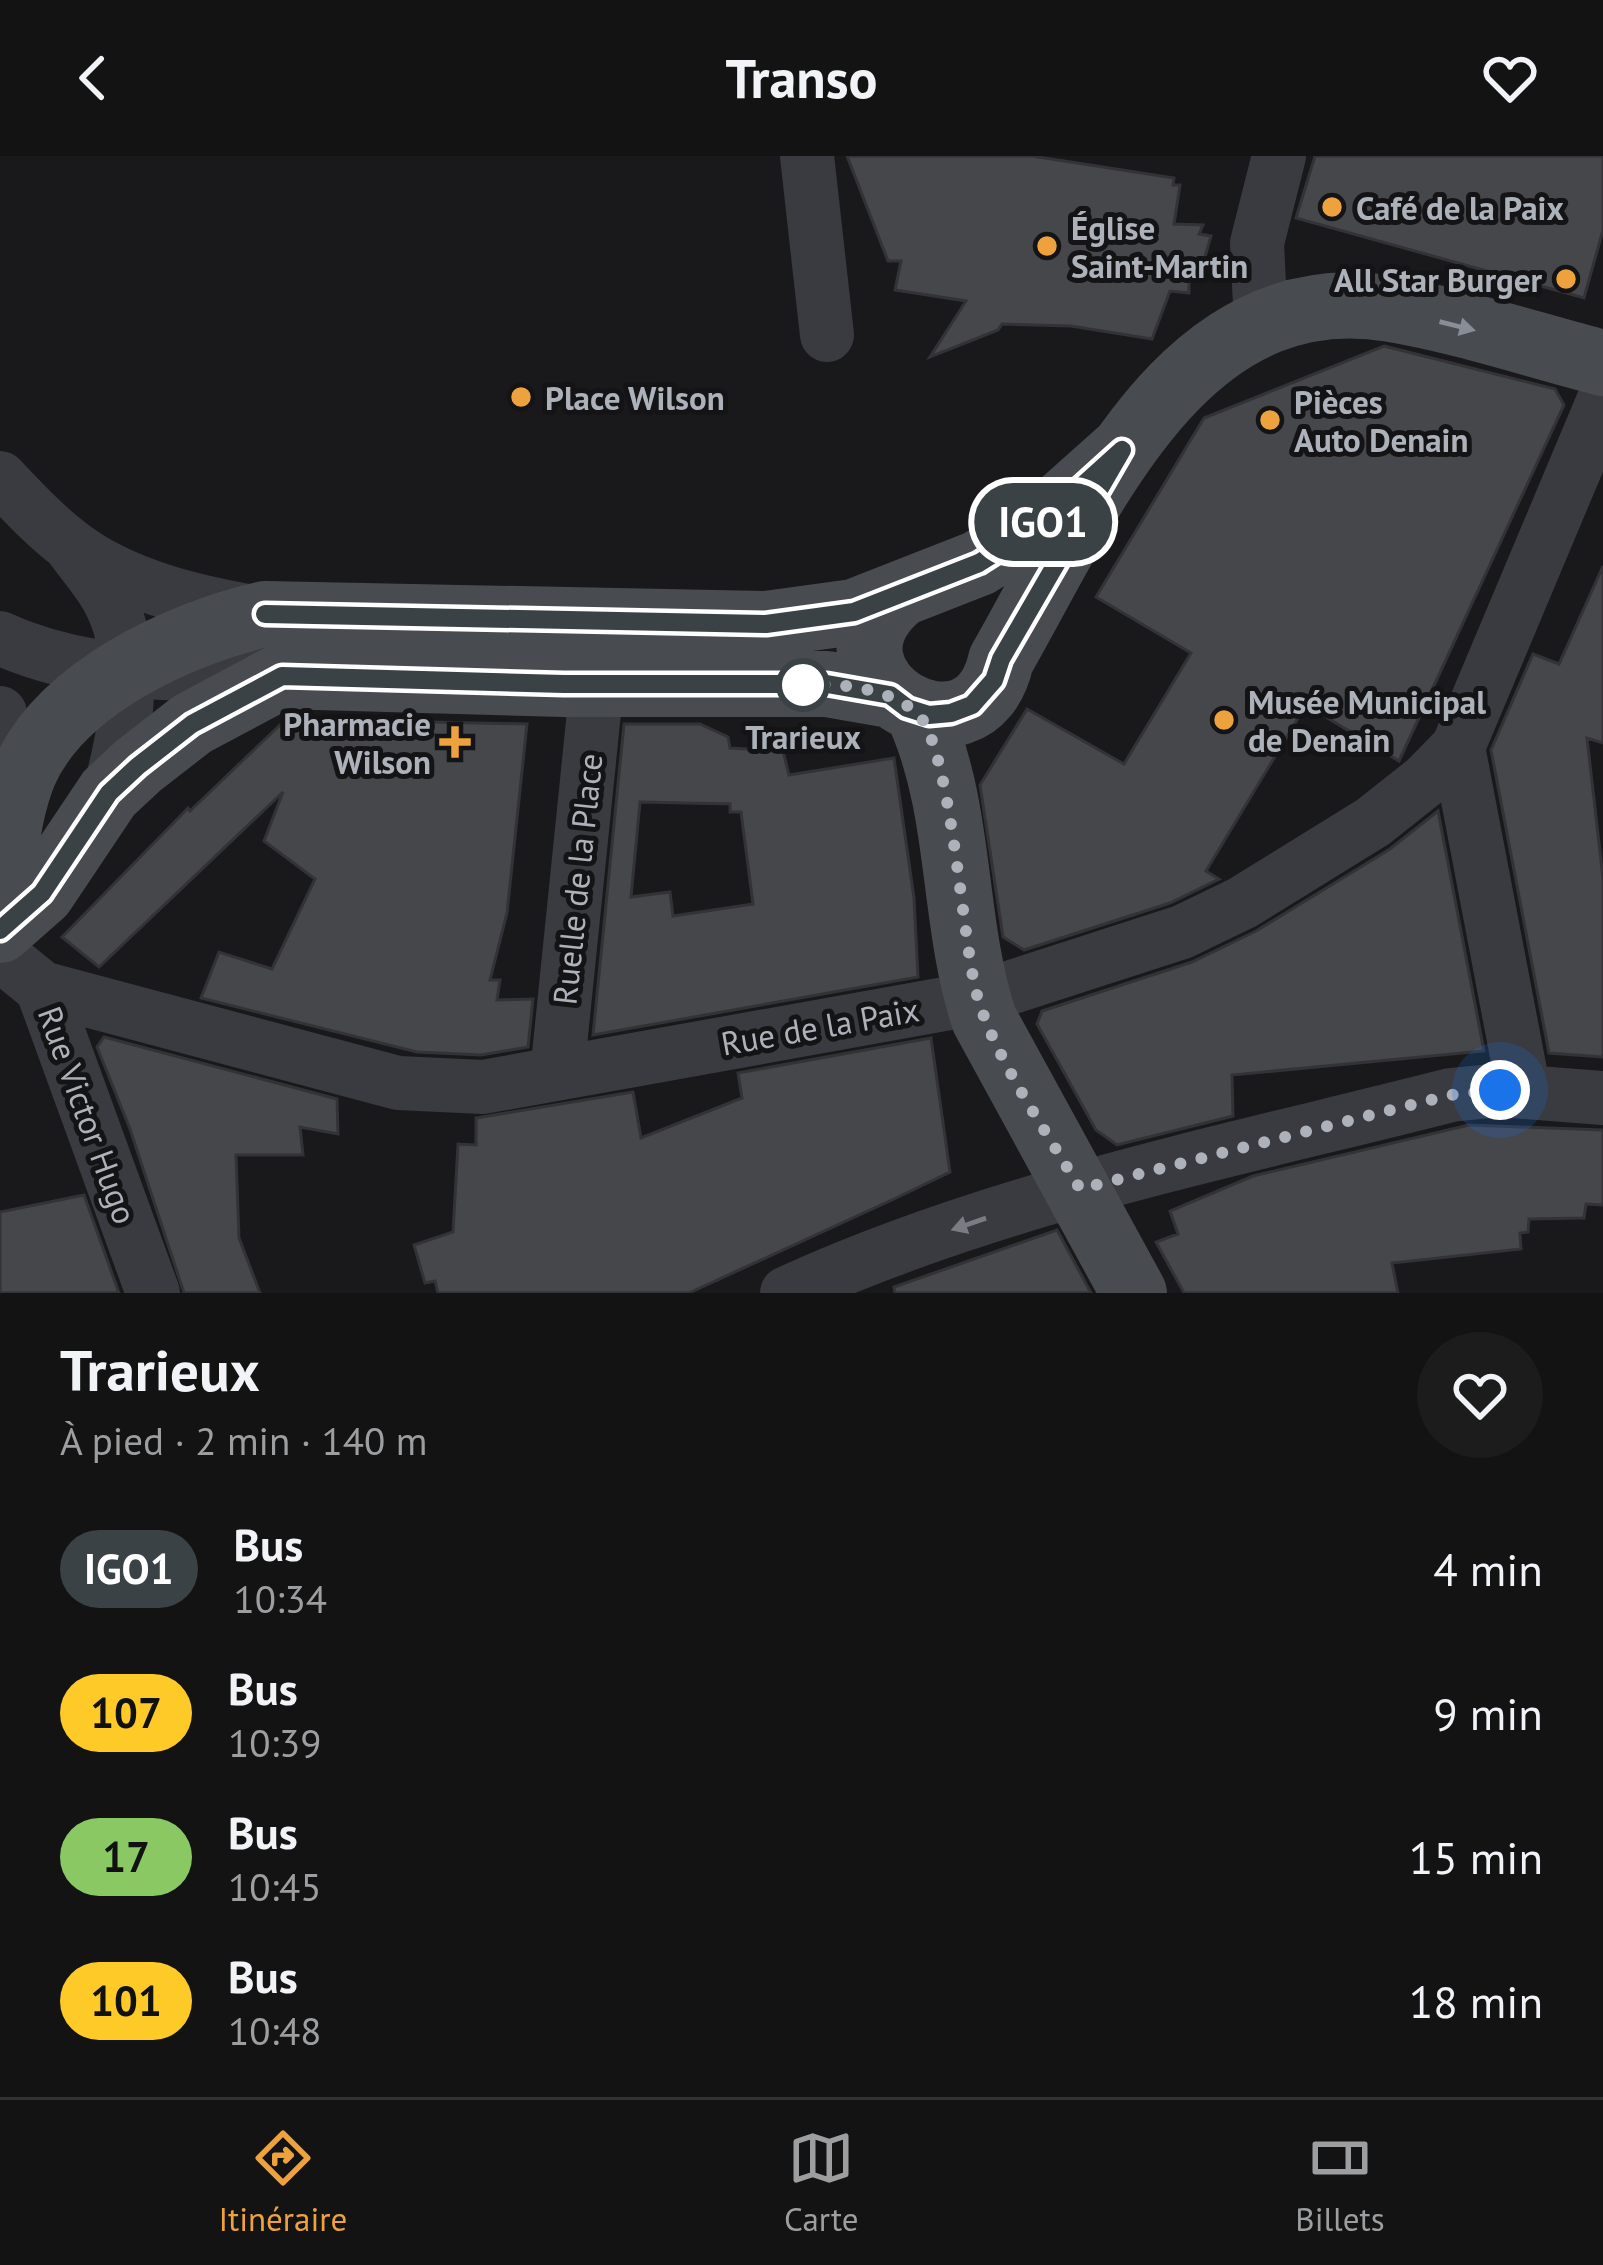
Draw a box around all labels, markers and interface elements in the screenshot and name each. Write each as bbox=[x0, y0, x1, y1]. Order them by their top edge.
text: Transo bbox=[726, 43, 877, 113]
icon: back bbox=[60, 45, 126, 111]
icon: heart bbox=[1477, 45, 1543, 111]
place label: Café de la Paix bbox=[1356, 186, 1564, 229]
marker: Café de la Paix bbox=[1319, 194, 1345, 220]
place label: Église Saint-Martin bbox=[1071, 206, 1248, 287]
marker: Église Saint-Martin bbox=[1034, 233, 1060, 259]
place label: All Star Burger bbox=[1334, 258, 1542, 301]
marker: All Star Burger bbox=[1553, 266, 1579, 292]
one-way arrow bbox=[1439, 317, 1476, 336]
place label: Place Wilson bbox=[545, 376, 725, 419]
place label: Pièces Auto Denain bbox=[1294, 380, 1468, 461]
marker: Place Wilson bbox=[508, 384, 534, 410]
marker: Pièces Auto Denain bbox=[1257, 407, 1283, 433]
line badge: IGO1 bbox=[959, 483, 1127, 561]
text: IGO1 bbox=[998, 494, 1088, 549]
marker: Trarieux bbox=[778, 660, 828, 710]
place label: Musée Municipal de Denain bbox=[1248, 680, 1486, 761]
place label: Pharmacie Wilson bbox=[283, 702, 431, 783]
marker: Musée Municipal de Denain bbox=[1211, 707, 1237, 733]
place label: Trarieux bbox=[745, 715, 861, 758]
marker: Pharmacie Wilson bbox=[442, 729, 468, 755]
street label: Ruelle de la Place bbox=[542, 751, 612, 1007]
street label: Rue de la Paix bbox=[718, 987, 922, 1065]
street label: Rue Victor Hugo bbox=[29, 1000, 147, 1230]
your location bbox=[1470, 1060, 1530, 1120]
one-way arrow bbox=[950, 1216, 987, 1235]
button: heart bbox=[1417, 1332, 1543, 1458]
text: Trarieux bbox=[60, 1333, 260, 1407]
text: À pied · 2 min · 140 m bbox=[60, 1415, 427, 1466]
text: Bus bbox=[234, 1515, 303, 1573]
text: 4 min bbox=[1433, 1540, 1543, 1598]
text: IGO1 bbox=[84, 1541, 174, 1596]
text: 10:34 bbox=[234, 1573, 327, 1624]
text: Bus bbox=[228, 1659, 298, 1717]
text: 9 min bbox=[1433, 1684, 1543, 1742]
text: 107 bbox=[90, 1685, 162, 1740]
text: 10:39 bbox=[228, 1717, 322, 1768]
text: Bus bbox=[228, 1803, 298, 1861]
text: 15 min bbox=[1409, 1828, 1543, 1886]
text: 17 bbox=[102, 1829, 150, 1884]
text: 10:45 bbox=[228, 1861, 322, 1912]
text: Bus bbox=[228, 1947, 298, 2005]
text: 18 min bbox=[1409, 1972, 1543, 2030]
text: 101 bbox=[90, 1973, 162, 2028]
text: 10:48 bbox=[228, 2005, 322, 2056]
tab: Itinéraire bbox=[218, 2125, 347, 2240]
tab: Carte bbox=[784, 2125, 859, 2240]
tab: Billets bbox=[1295, 2125, 1385, 2240]

